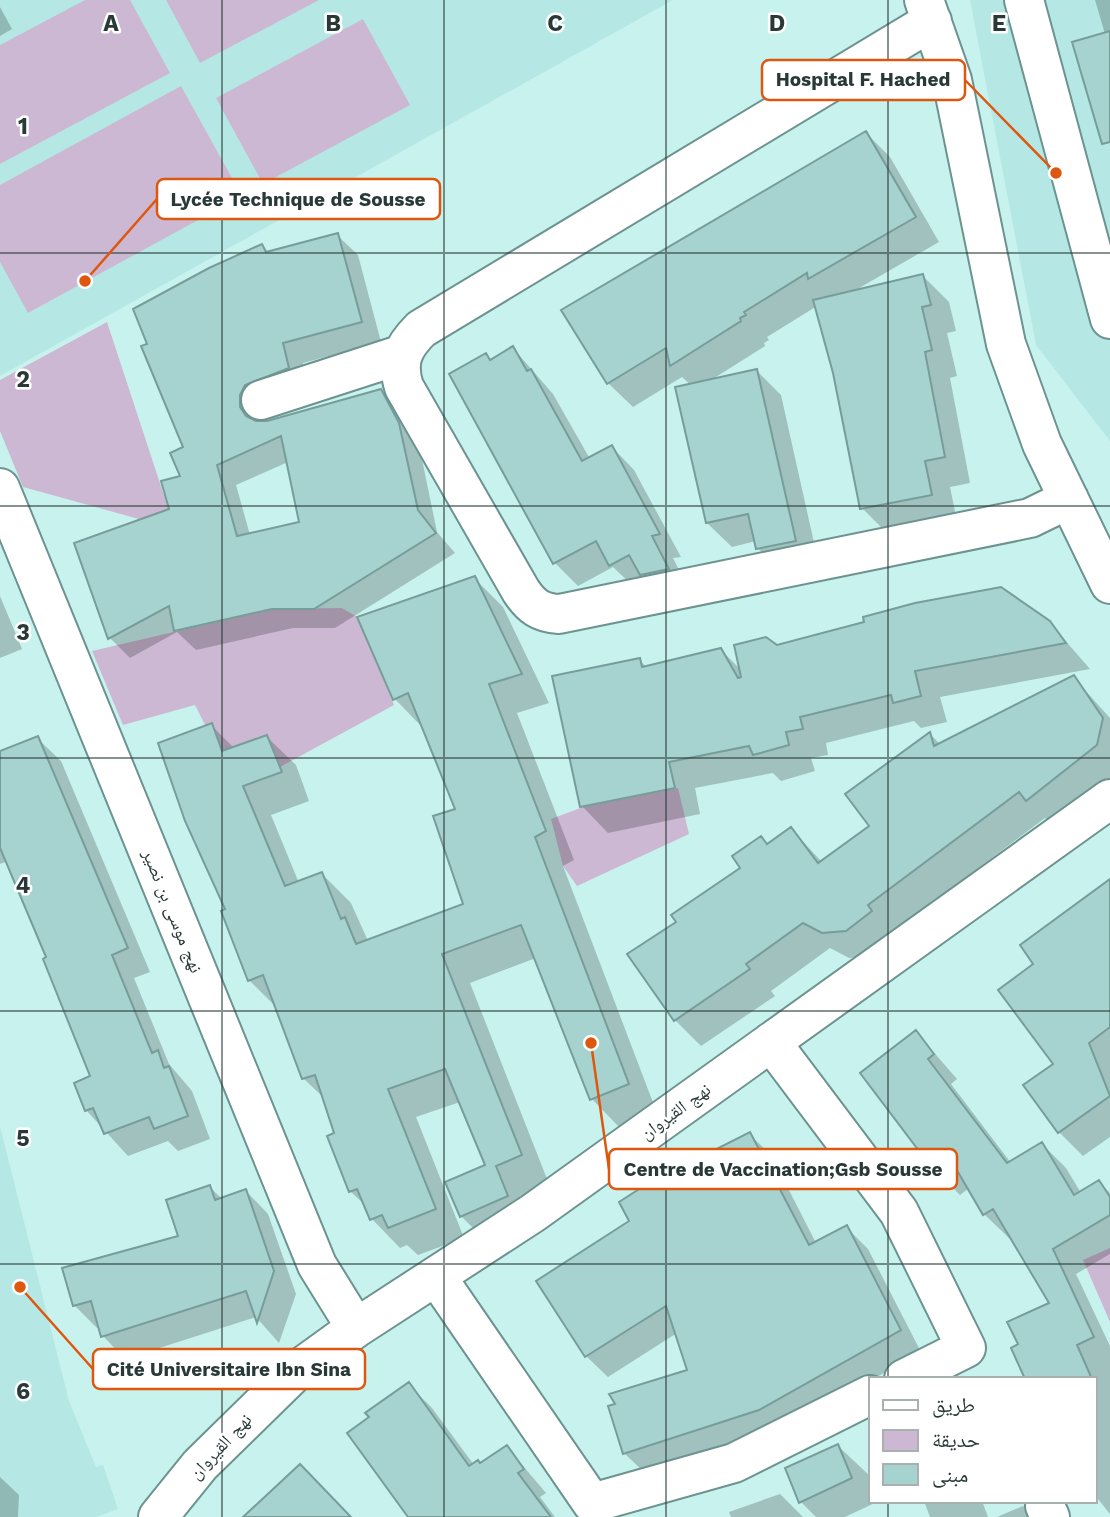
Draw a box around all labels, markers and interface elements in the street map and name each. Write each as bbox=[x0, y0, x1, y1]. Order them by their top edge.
text: A bbox=[103, 10, 119, 37]
text: B bbox=[325, 10, 341, 37]
text: C bbox=[547, 10, 563, 37]
text: D bbox=[769, 10, 785, 37]
text: E bbox=[992, 10, 1006, 37]
callout: Hospital F. Hached bbox=[762, 60, 965, 100]
text: Hospital F. Hached bbox=[776, 68, 950, 91]
text: 1 bbox=[18, 113, 28, 140]
callout: Lycée Technique de Sousse bbox=[157, 179, 440, 219]
text: Lycée Technique de Sousse bbox=[171, 188, 425, 211]
text: 2 bbox=[16, 366, 30, 393]
text: 3 bbox=[16, 619, 30, 646]
street label: نهج موسى بن نصير bbox=[136, 845, 207, 977]
text: 4 bbox=[16, 872, 31, 899]
street label: نهج القيروان bbox=[636, 1078, 716, 1145]
text: 5 bbox=[16, 1125, 30, 1152]
callout: Centre de Vaccination;Gsb Sousse bbox=[609, 1149, 957, 1189]
text: Centre de Vaccination;Gsb Sousse bbox=[623, 1158, 943, 1181]
callout: Cité Universitaire Ibn Sina bbox=[93, 1349, 365, 1389]
text: Cité Universitaire Ibn Sina bbox=[107, 1358, 351, 1381]
legend bbox=[869, 1377, 1096, 1503]
text: 6 bbox=[16, 1378, 30, 1405]
text: طريق bbox=[932, 1392, 975, 1418]
street label: نهج القيروان bbox=[184, 1409, 257, 1485]
text: حديقة bbox=[932, 1427, 980, 1452]
text: مبنى bbox=[932, 1462, 968, 1488]

